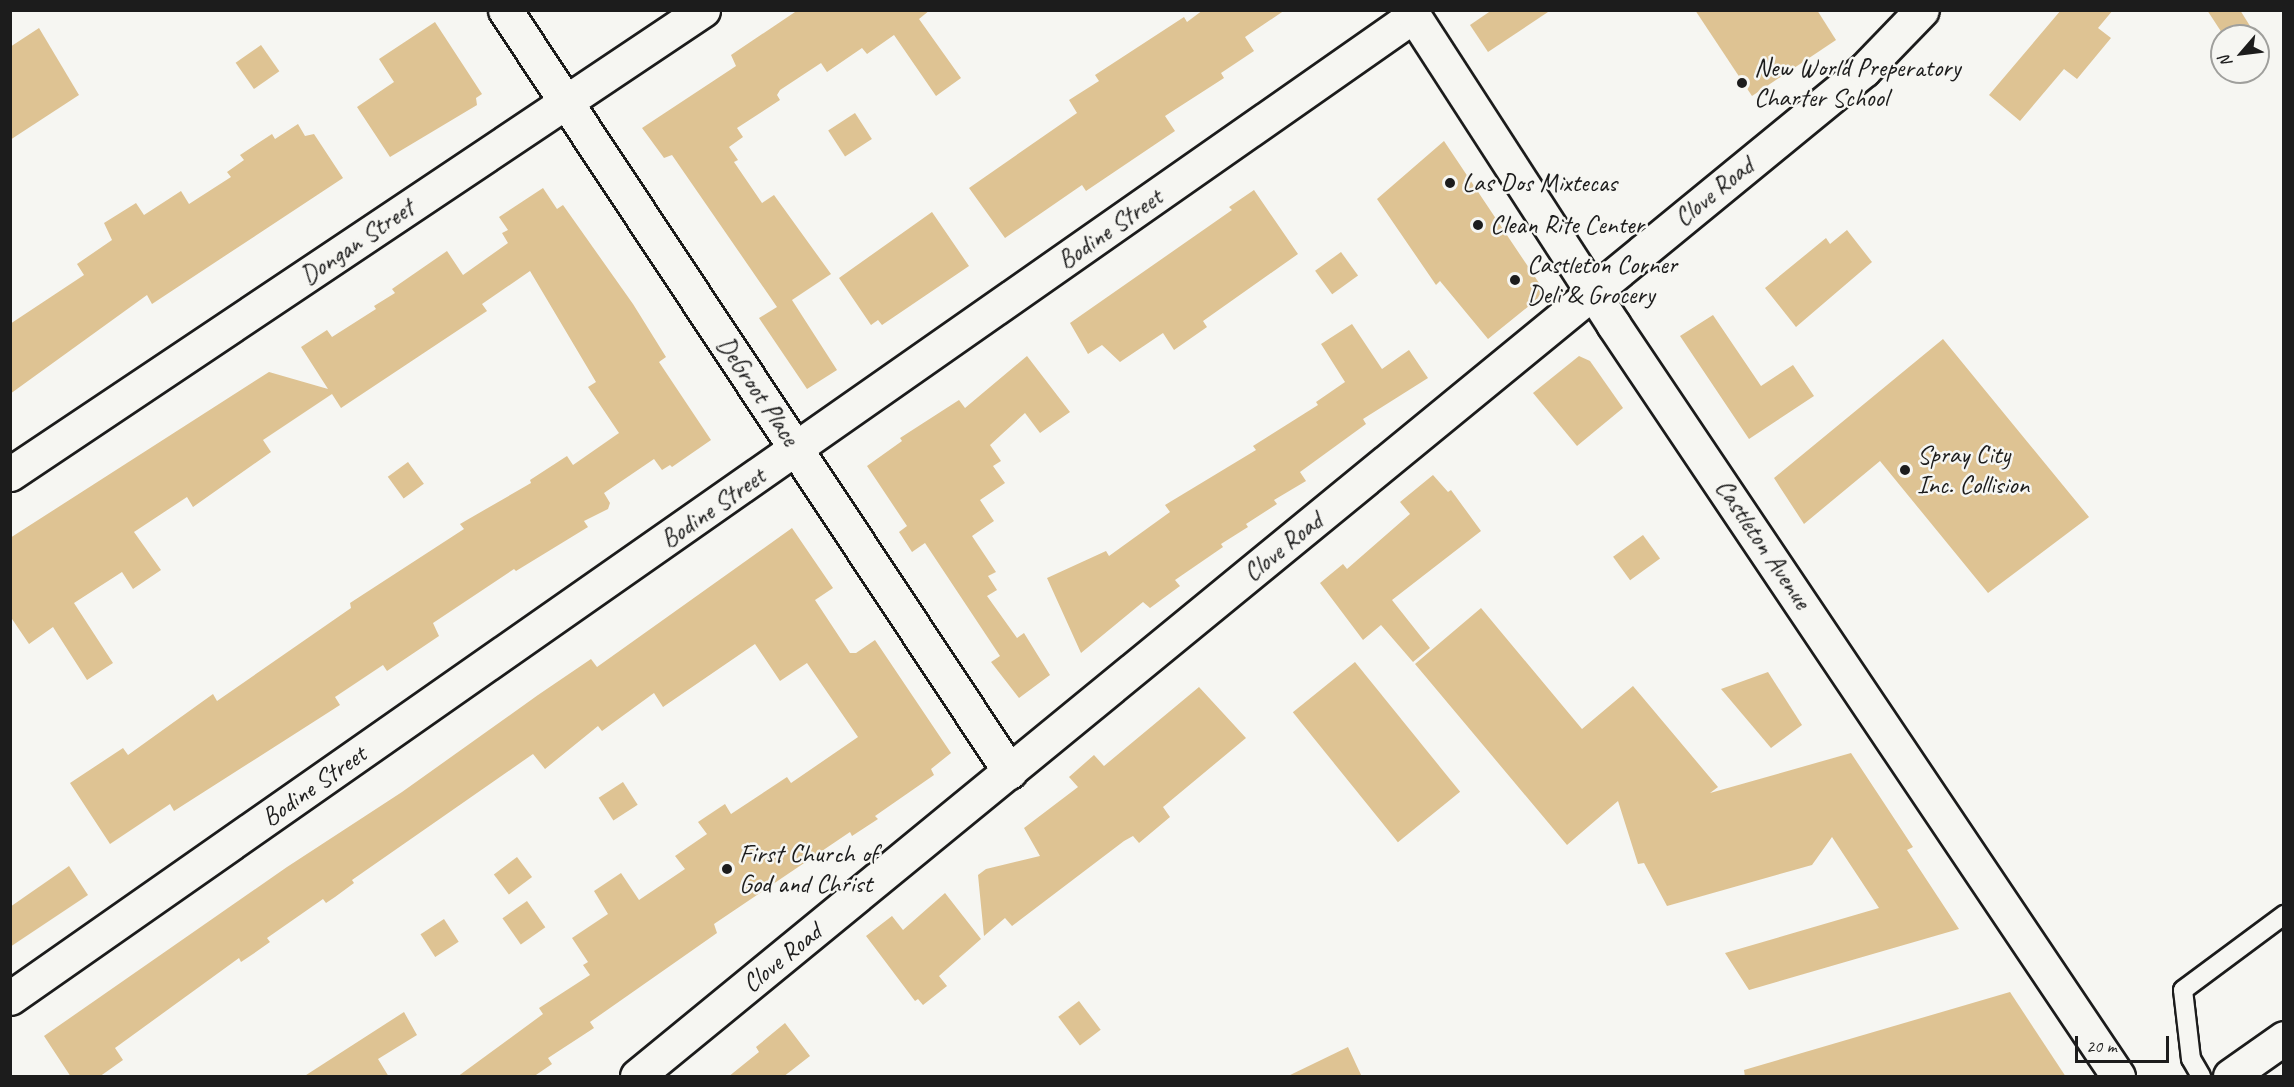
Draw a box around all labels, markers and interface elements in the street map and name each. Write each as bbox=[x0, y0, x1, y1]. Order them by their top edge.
north arrow bbox=[2210, 24, 2270, 84]
place label: New World Preperatory Charter School bbox=[1754, 52, 1960, 113]
text: N bbox=[2215, 52, 2237, 71]
marker: New World Preperatory Charter School bbox=[1735, 76, 1749, 90]
street label: Clove Road bbox=[1668, 151, 1760, 233]
place label: Las Dos Mixtecas bbox=[1462, 167, 1618, 199]
marker: Las Dos Mixtecas bbox=[1443, 176, 1457, 190]
street label: Bodine Street bbox=[1052, 182, 1168, 276]
street label: Dongan Street bbox=[294, 193, 420, 291]
place label: Clean Rite Center bbox=[1490, 209, 1645, 241]
marker: Clean Rite Center bbox=[1471, 218, 1485, 232]
place label: Castleton Corner Deli & Grocery bbox=[1527, 249, 1677, 310]
marker: Castleton Corner Deli & Grocery bbox=[1508, 273, 1522, 287]
street label: DeGroot Place bbox=[710, 330, 806, 452]
place label: Spray City Inc. Collision bbox=[1917, 439, 2029, 500]
street label: Bodine Street bbox=[655, 461, 771, 555]
marker: Spray City Inc. Collision bbox=[1898, 463, 1912, 477]
street label: Castleton Avenue bbox=[1708, 473, 1818, 615]
street label: Clove Road bbox=[1237, 506, 1329, 588]
street label: Bodine Street bbox=[256, 739, 372, 833]
place label: First Church of God and Christ bbox=[739, 838, 877, 900]
marker: First Church of God and Christ bbox=[720, 862, 734, 876]
street label: Clove Road bbox=[736, 917, 828, 999]
scale bar bbox=[2078, 1024, 2172, 1062]
text: 20 m bbox=[2086, 1035, 2117, 1057]

